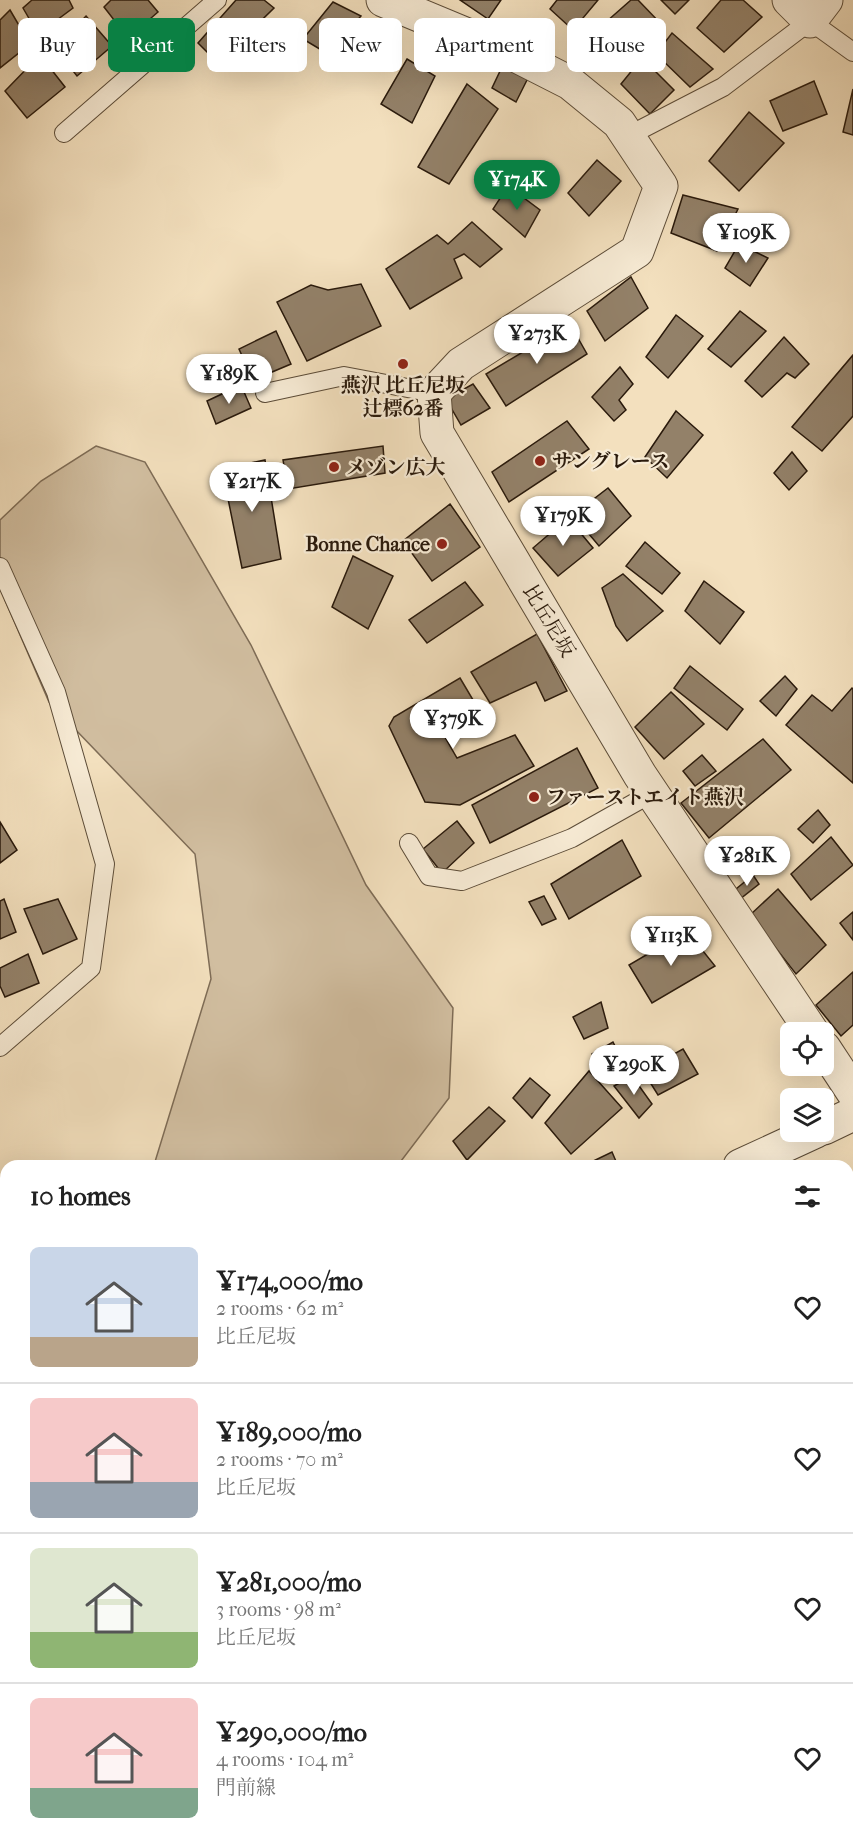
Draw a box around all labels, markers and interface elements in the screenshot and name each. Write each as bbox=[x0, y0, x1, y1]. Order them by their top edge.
chip: Buy bbox=[18, 18, 96, 72]
chip: Rent bbox=[108, 18, 195, 72]
chip: Filters bbox=[207, 18, 307, 72]
chip: New bbox=[319, 18, 402, 72]
chip: Apartment bbox=[414, 18, 555, 72]
chip: House bbox=[567, 18, 666, 72]
pin: ¥174K bbox=[475, 160, 559, 211]
text: ¥174K bbox=[488, 168, 546, 191]
pin: ¥109K bbox=[704, 213, 788, 264]
text: ¥109K bbox=[717, 221, 775, 244]
pin: ¥273K bbox=[495, 314, 579, 365]
text: ¥273K bbox=[508, 322, 566, 345]
pin: ¥189K bbox=[187, 354, 271, 405]
marker: 燕沢 比丘尼坂 辻標62番 bbox=[396, 357, 410, 371]
text: ¥189K bbox=[200, 362, 258, 385]
place label: 燕沢 比丘尼坂 辻標62番 bbox=[341, 374, 465, 420]
place label: サングレース bbox=[552, 450, 670, 473]
marker: サングレース bbox=[533, 454, 547, 468]
place label: メゾン広大 bbox=[346, 456, 445, 479]
marker: メゾン広大 bbox=[327, 460, 341, 474]
pin: ¥217K bbox=[210, 462, 294, 513]
text: ¥217K bbox=[223, 470, 281, 493]
pin: ¥179K bbox=[521, 496, 605, 547]
text: ¥179K bbox=[534, 504, 592, 527]
place label: Bonne Chance bbox=[306, 533, 430, 556]
marker: Bonne Chance bbox=[435, 537, 449, 551]
street label: 比丘尼坂 bbox=[519, 581, 579, 661]
pin: ¥379K bbox=[411, 699, 495, 750]
text: ¥379K bbox=[424, 707, 482, 730]
place label: ファーストエイト燕沢 bbox=[546, 786, 744, 809]
marker: ファーストエイト燕沢 bbox=[527, 790, 541, 804]
pin: ¥281K bbox=[705, 836, 789, 887]
text: ¥281K bbox=[718, 844, 776, 867]
pin: ¥113K bbox=[629, 916, 713, 967]
text: ¥113K bbox=[645, 924, 697, 947]
map controls bbox=[780, 1022, 834, 1142]
button: locate bbox=[780, 1022, 834, 1076]
pin: ¥290K bbox=[592, 1045, 676, 1096]
text: ¥290K bbox=[603, 1053, 665, 1076]
button: layers bbox=[780, 1088, 834, 1142]
icon: filters bbox=[791, 1180, 824, 1213]
text: 10 homes bbox=[30, 1181, 131, 1212]
text: ¥174,000/mo bbox=[216, 1266, 363, 1297]
icon: home bbox=[78, 1271, 150, 1343]
icon: heart bbox=[791, 1291, 824, 1324]
text: 2 rooms · 62 m² bbox=[216, 1297, 343, 1320]
text: 比丘尼坂 bbox=[216, 1325, 296, 1348]
text: ¥189,000/mo bbox=[216, 1417, 362, 1448]
icon: home bbox=[78, 1422, 150, 1494]
icon: heart bbox=[791, 1442, 824, 1475]
text: 2 rooms · 70 m² bbox=[216, 1448, 343, 1471]
text: 比丘尼坂 bbox=[216, 1476, 296, 1499]
text: ¥281,000/mo bbox=[216, 1567, 361, 1598]
icon: home bbox=[78, 1572, 150, 1644]
icon: heart bbox=[791, 1592, 824, 1625]
text: 3 rooms · 98 m² bbox=[216, 1598, 341, 1621]
text: 比丘尼坂 bbox=[216, 1626, 296, 1649]
text: ¥290,000/mo bbox=[216, 1717, 367, 1748]
icon: home bbox=[78, 1722, 150, 1794]
icon: heart bbox=[791, 1742, 824, 1775]
text: 4 rooms · 104 m² bbox=[216, 1748, 354, 1771]
text: 門前線 bbox=[216, 1776, 276, 1799]

